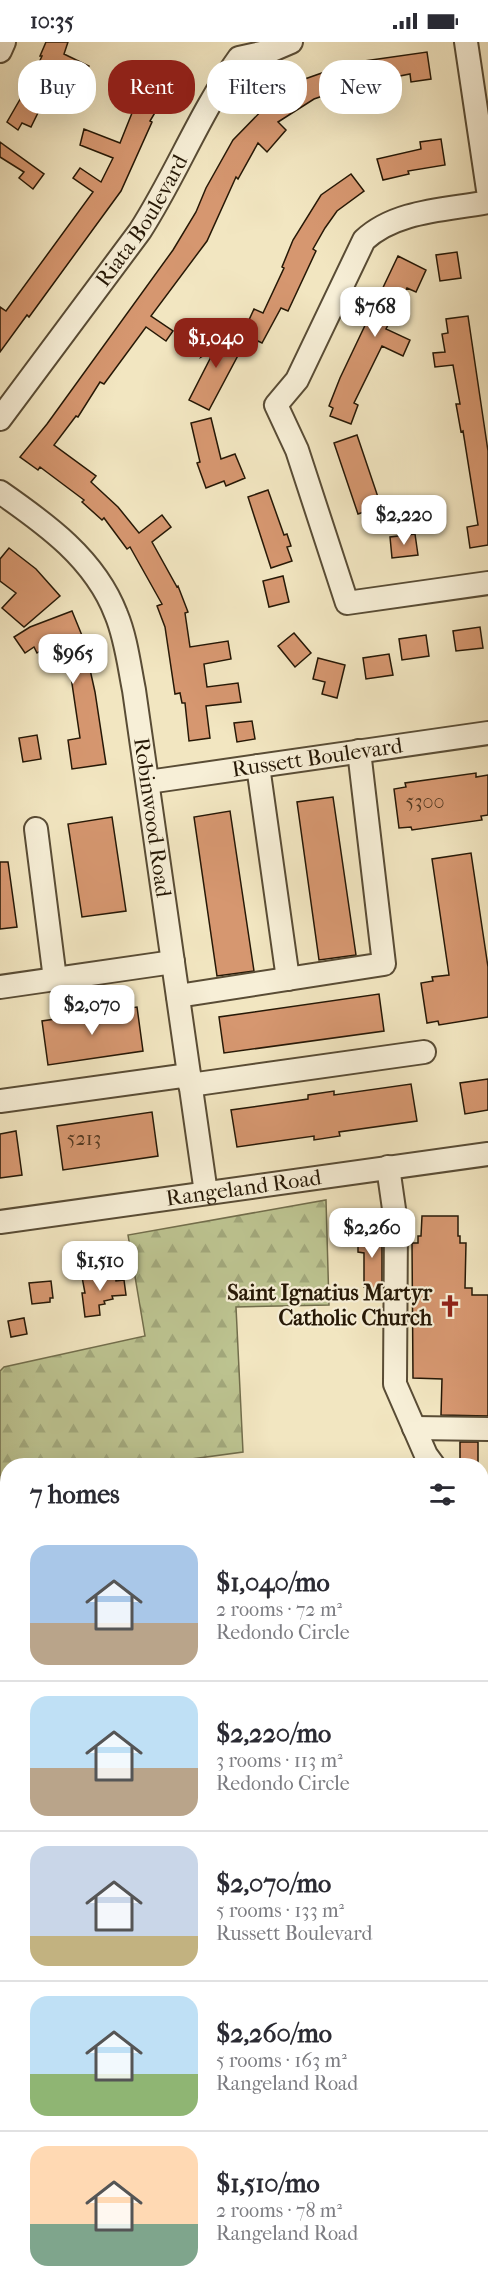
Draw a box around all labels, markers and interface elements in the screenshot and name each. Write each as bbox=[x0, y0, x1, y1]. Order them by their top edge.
text: 10:35 bbox=[30, 8, 74, 34]
chip: Buy bbox=[18, 60, 96, 114]
chip: Rent bbox=[108, 60, 195, 114]
chip: Filters bbox=[207, 60, 307, 114]
chip: New bbox=[319, 60, 402, 114]
street label: Riata Boulevard bbox=[90, 150, 194, 292]
pin: $768 bbox=[339, 287, 411, 338]
text: $768 bbox=[354, 295, 396, 318]
pin: $1,040 bbox=[167, 318, 265, 369]
text: $1,040 bbox=[188, 326, 244, 349]
pin: $2,220 bbox=[355, 495, 453, 546]
text: $2,220 bbox=[375, 503, 433, 526]
pin: $965 bbox=[37, 634, 109, 685]
text: $965 bbox=[53, 642, 93, 665]
street label: Russett Boulevard bbox=[230, 732, 405, 783]
street label: Robinwood Road bbox=[128, 736, 177, 900]
house number: 5300 bbox=[406, 790, 444, 813]
pin: $2,070 bbox=[43, 985, 141, 1036]
text: $2,070 bbox=[63, 993, 121, 1016]
house number: 5213 bbox=[67, 1127, 101, 1150]
street label: Rangeland Road bbox=[164, 1164, 324, 1212]
pin: $2,260 bbox=[323, 1208, 421, 1259]
text: $2,260 bbox=[343, 1216, 401, 1239]
pin: $1,510 bbox=[51, 1241, 149, 1292]
text: $1,510 bbox=[76, 1249, 124, 1272]
place label: Saint Ignatius Martyr Catholic Church bbox=[227, 1280, 433, 1331]
church icon: Saint Ignatius Martyr Catholic Church bbox=[437, 1293, 463, 1319]
icon: filters bbox=[426, 1478, 459, 1511]
text: 7 homes bbox=[30, 1479, 120, 1510]
text: $1,040/mo bbox=[216, 1567, 330, 1598]
icon: home bbox=[78, 1569, 150, 1641]
text: 2 rooms · 72 m² bbox=[216, 1598, 342, 1621]
text: Redondo Circle bbox=[216, 1621, 350, 1644]
text: $2,220/mo bbox=[216, 1718, 331, 1749]
icon: home bbox=[78, 1720, 150, 1792]
text: 3 rooms · 113 m² bbox=[216, 1749, 343, 1772]
text: Redondo Circle bbox=[216, 1772, 350, 1795]
text: $2,070/mo bbox=[216, 1868, 331, 1899]
icon: home bbox=[78, 1870, 150, 1942]
text: 5 rooms · 133 m² bbox=[216, 1899, 344, 1922]
text: Russett Boulevard bbox=[216, 1922, 372, 1945]
text: $2,260/mo bbox=[216, 2018, 332, 2049]
icon: home bbox=[78, 2020, 150, 2092]
text: 5 rooms · 163 m² bbox=[216, 2049, 347, 2072]
text: Rangeland Road bbox=[216, 2072, 358, 2095]
text: $1,510/mo bbox=[216, 2168, 320, 2199]
icon: home bbox=[78, 2170, 150, 2242]
text: 2 rooms · 78 m² bbox=[216, 2199, 342, 2222]
text: Rangeland Road bbox=[216, 2222, 358, 2245]

